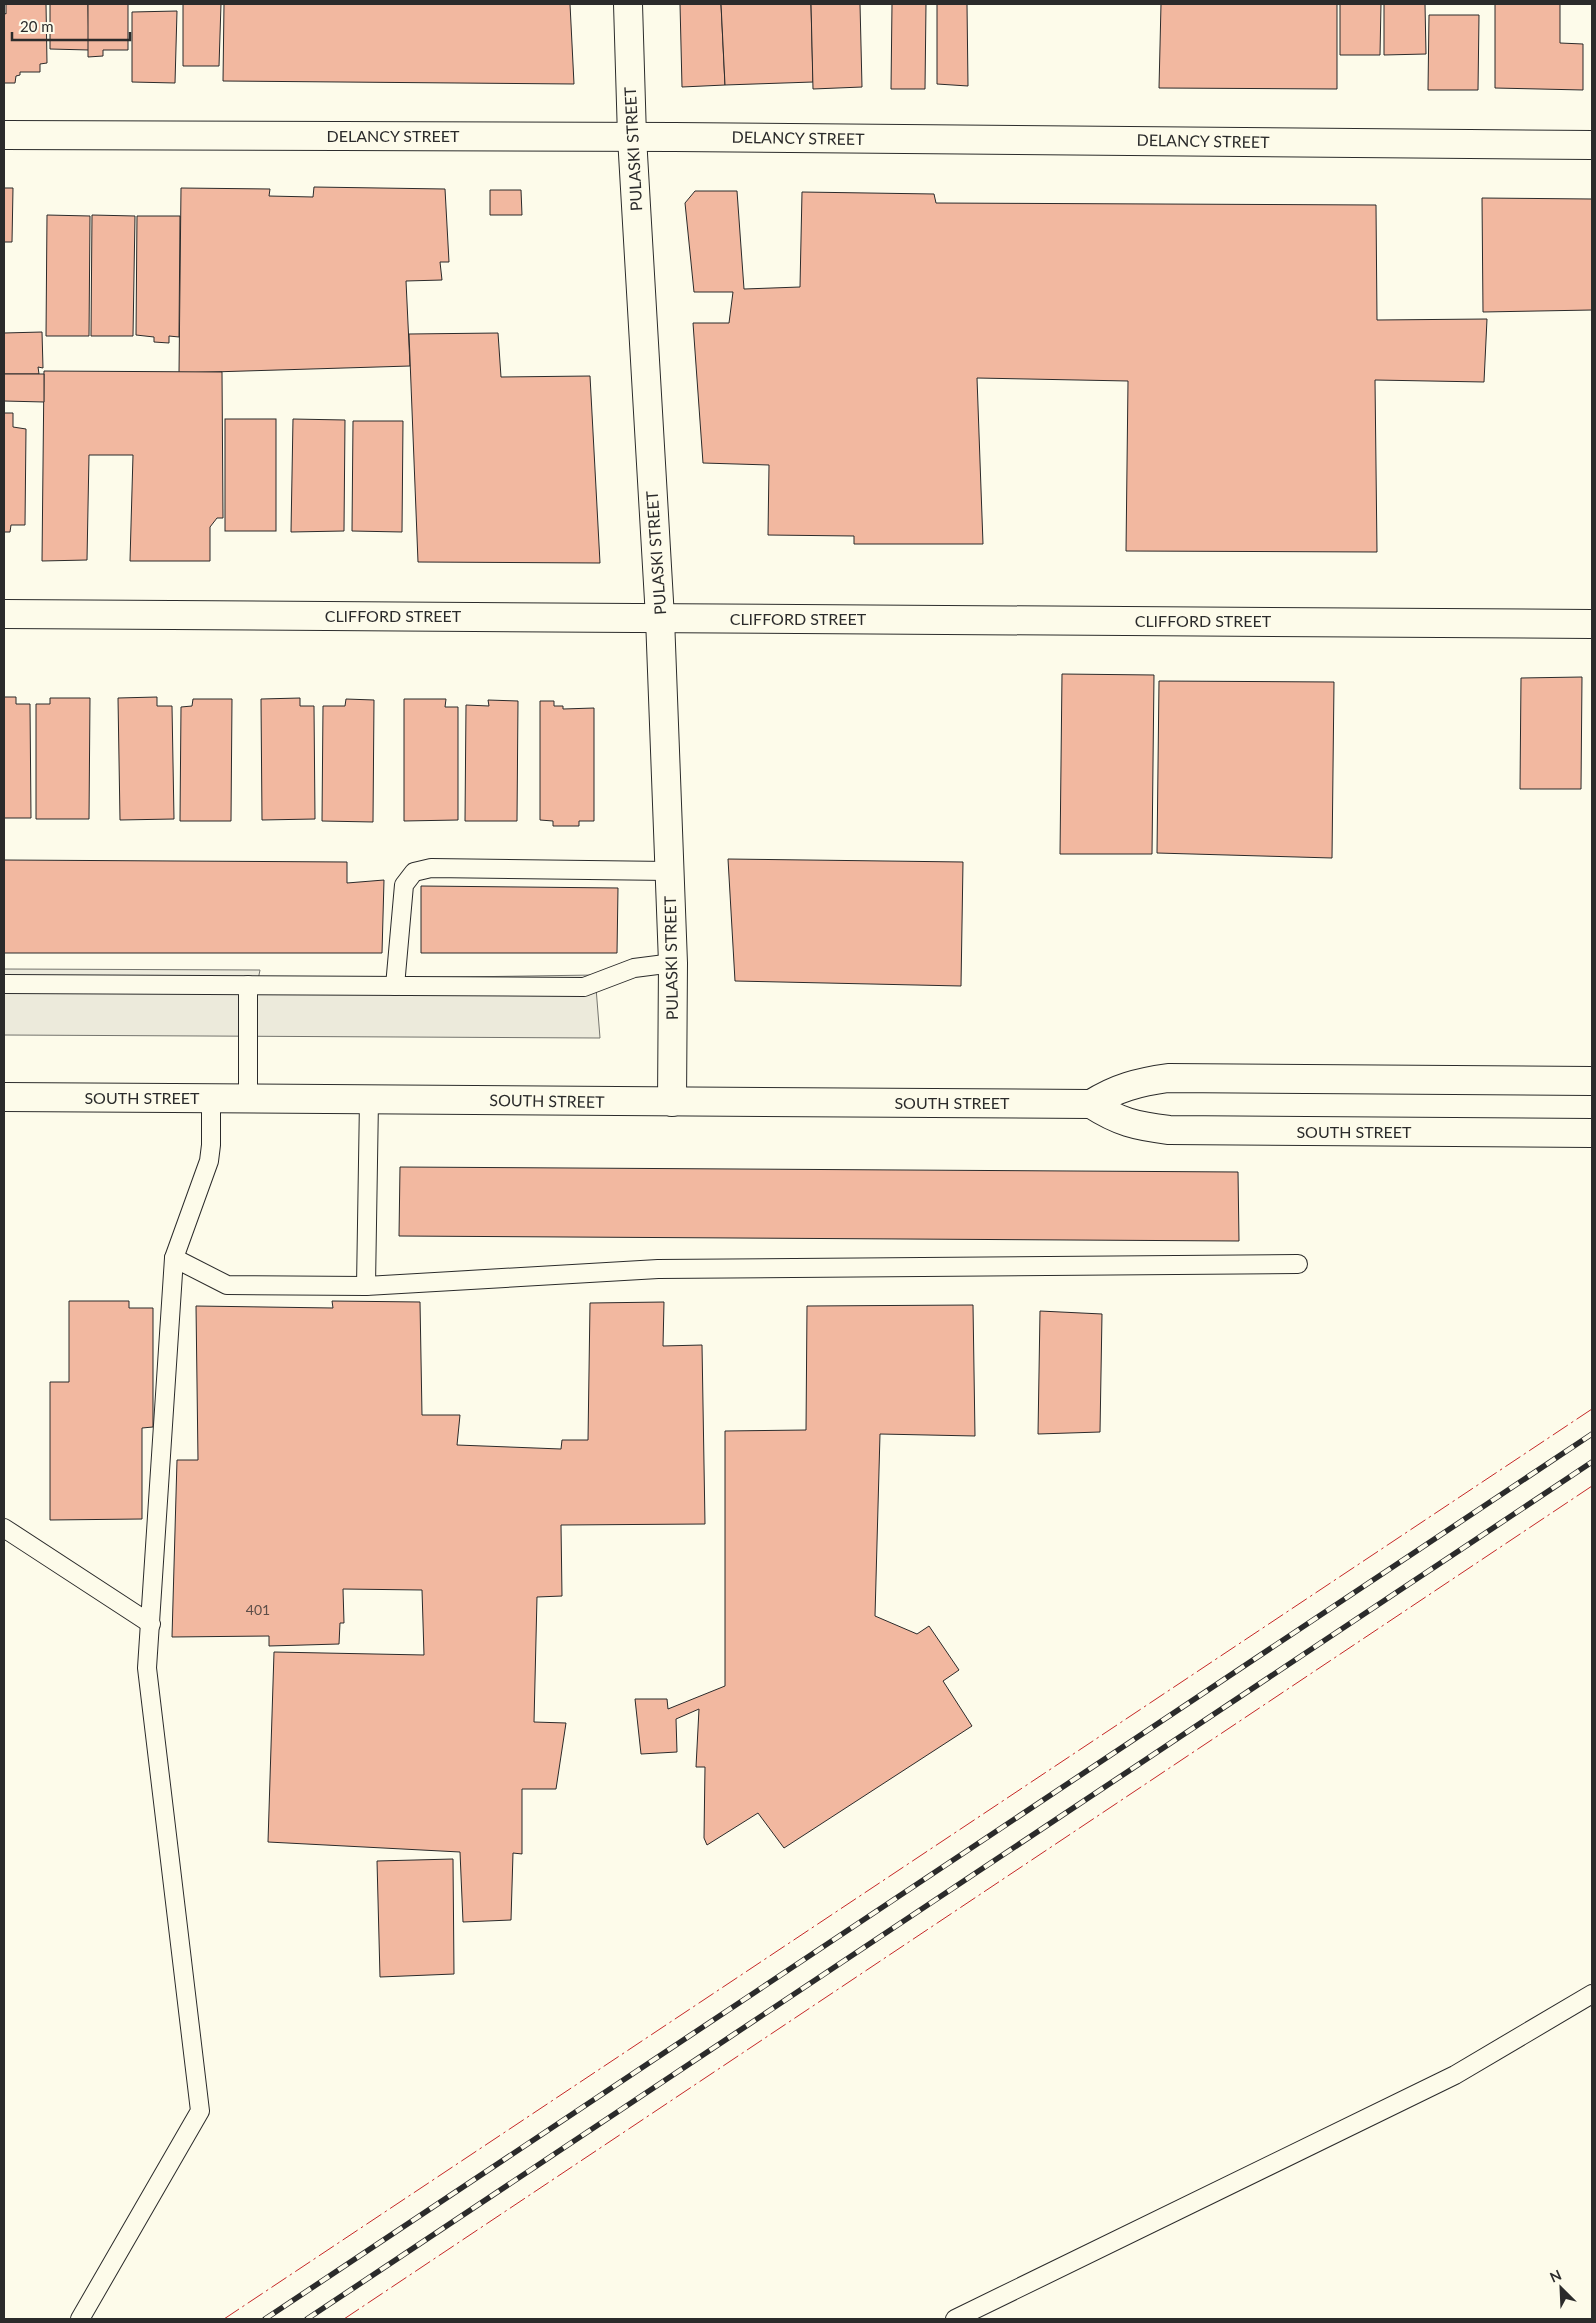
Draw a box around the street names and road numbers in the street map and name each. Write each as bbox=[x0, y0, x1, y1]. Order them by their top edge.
street label: PULASKI STREET bbox=[620, 86, 645, 212]
street label: DELANCY STREET bbox=[327, 126, 460, 145]
street label: DELANCY STREET bbox=[731, 127, 865, 148]
street label: DELANCY STREET bbox=[1136, 130, 1270, 151]
street label: PULASKI STREET bbox=[642, 490, 669, 616]
street label: CLIFFORD STREET bbox=[325, 606, 462, 625]
street label: CLIFFORD STREET bbox=[730, 609, 867, 628]
street label: CLIFFORD STREET bbox=[1135, 611, 1272, 630]
street label: PULASKI STREET bbox=[660, 895, 681, 1020]
street label: SOUTH STREET bbox=[84, 1088, 200, 1107]
street label: SOUTH STREET bbox=[489, 1090, 605, 1111]
street label: SOUTH STREET bbox=[894, 1093, 1010, 1112]
street label: SOUTH STREET bbox=[1296, 1122, 1412, 1141]

